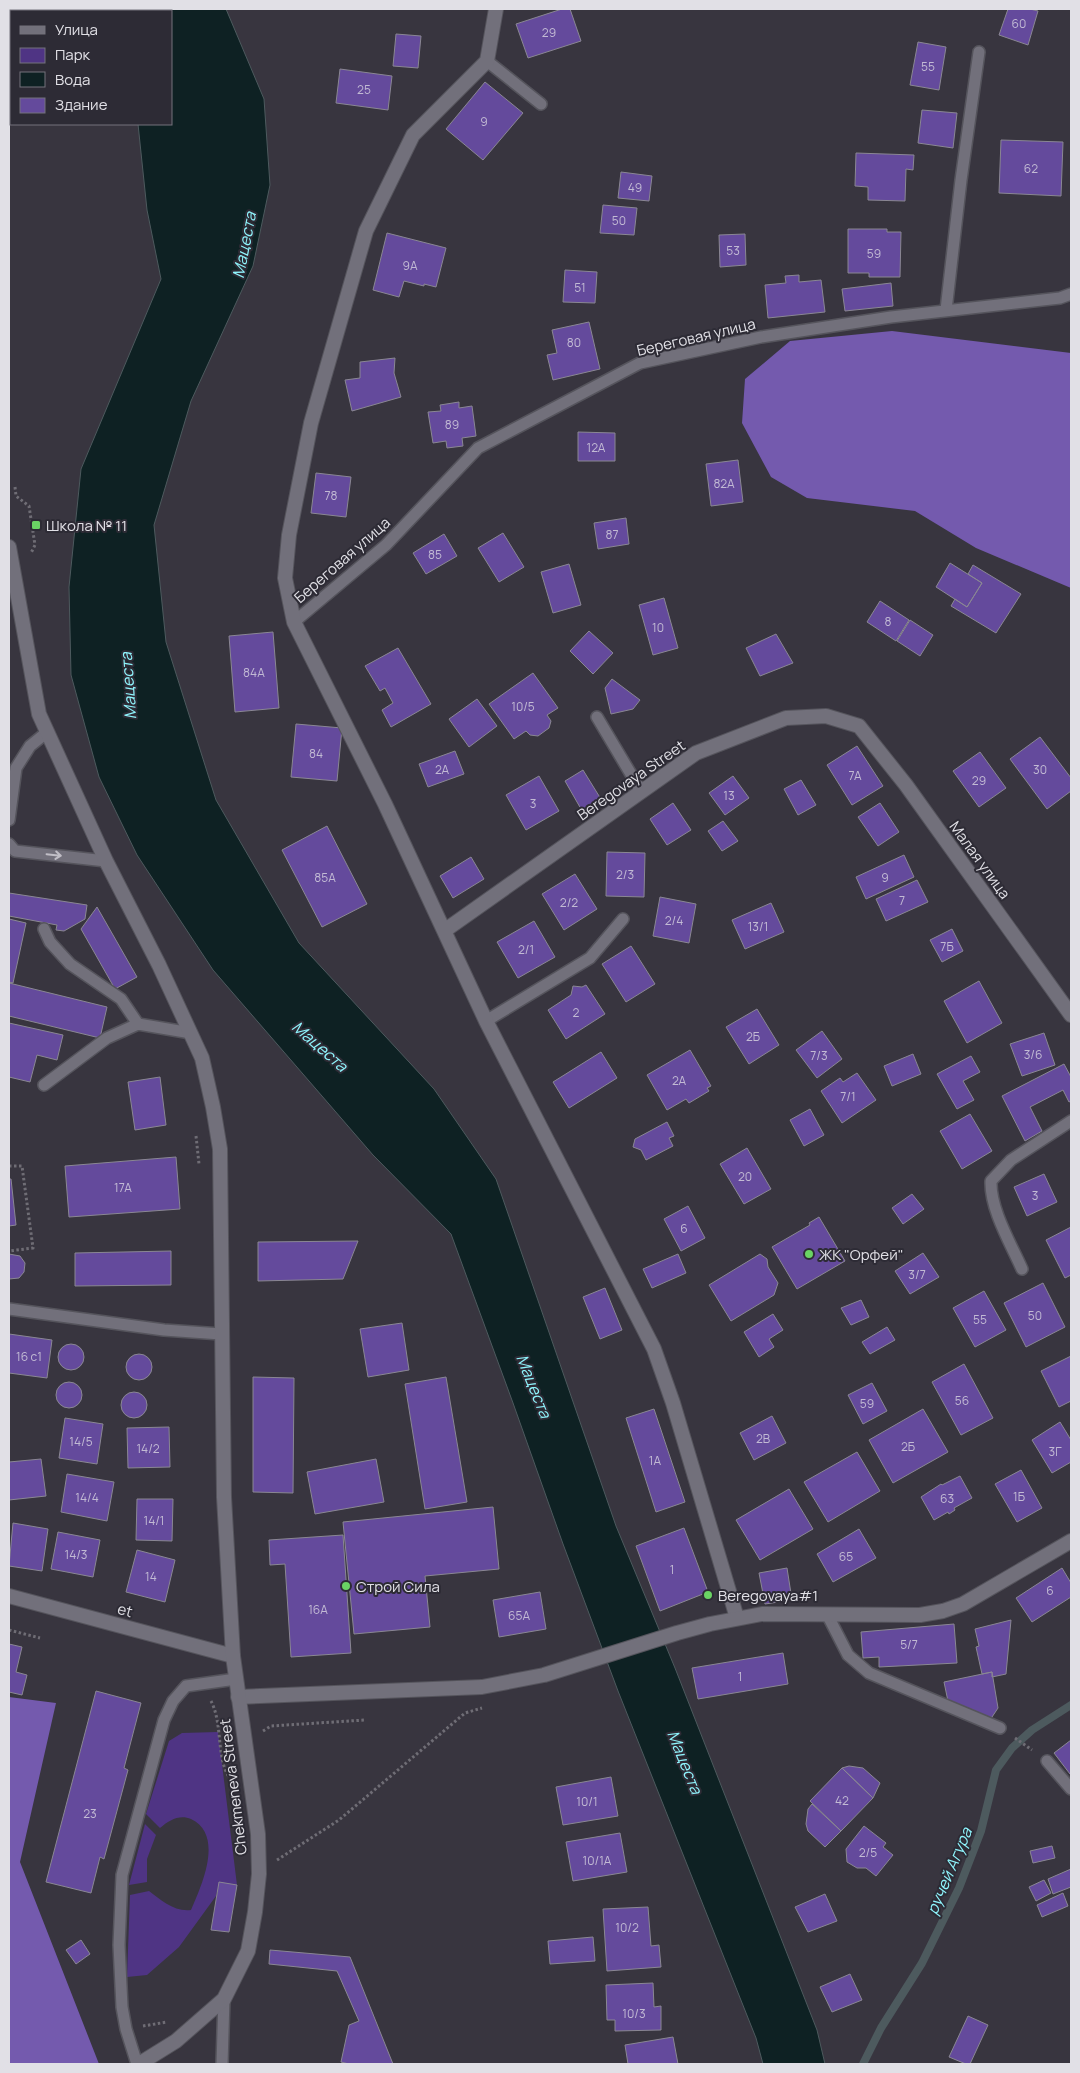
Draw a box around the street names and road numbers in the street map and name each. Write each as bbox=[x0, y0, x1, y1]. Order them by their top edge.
street label: Береговая улица bbox=[635, 313, 757, 361]
street label: Береговая улица bbox=[289, 512, 395, 608]
street label: Beregovaya Street bbox=[573, 735, 689, 825]
street label: Малая улица bbox=[945, 817, 1015, 903]
street label: et bbox=[115, 1598, 135, 1622]
street label: Chekmeneva Street bbox=[214, 1718, 252, 1856]

